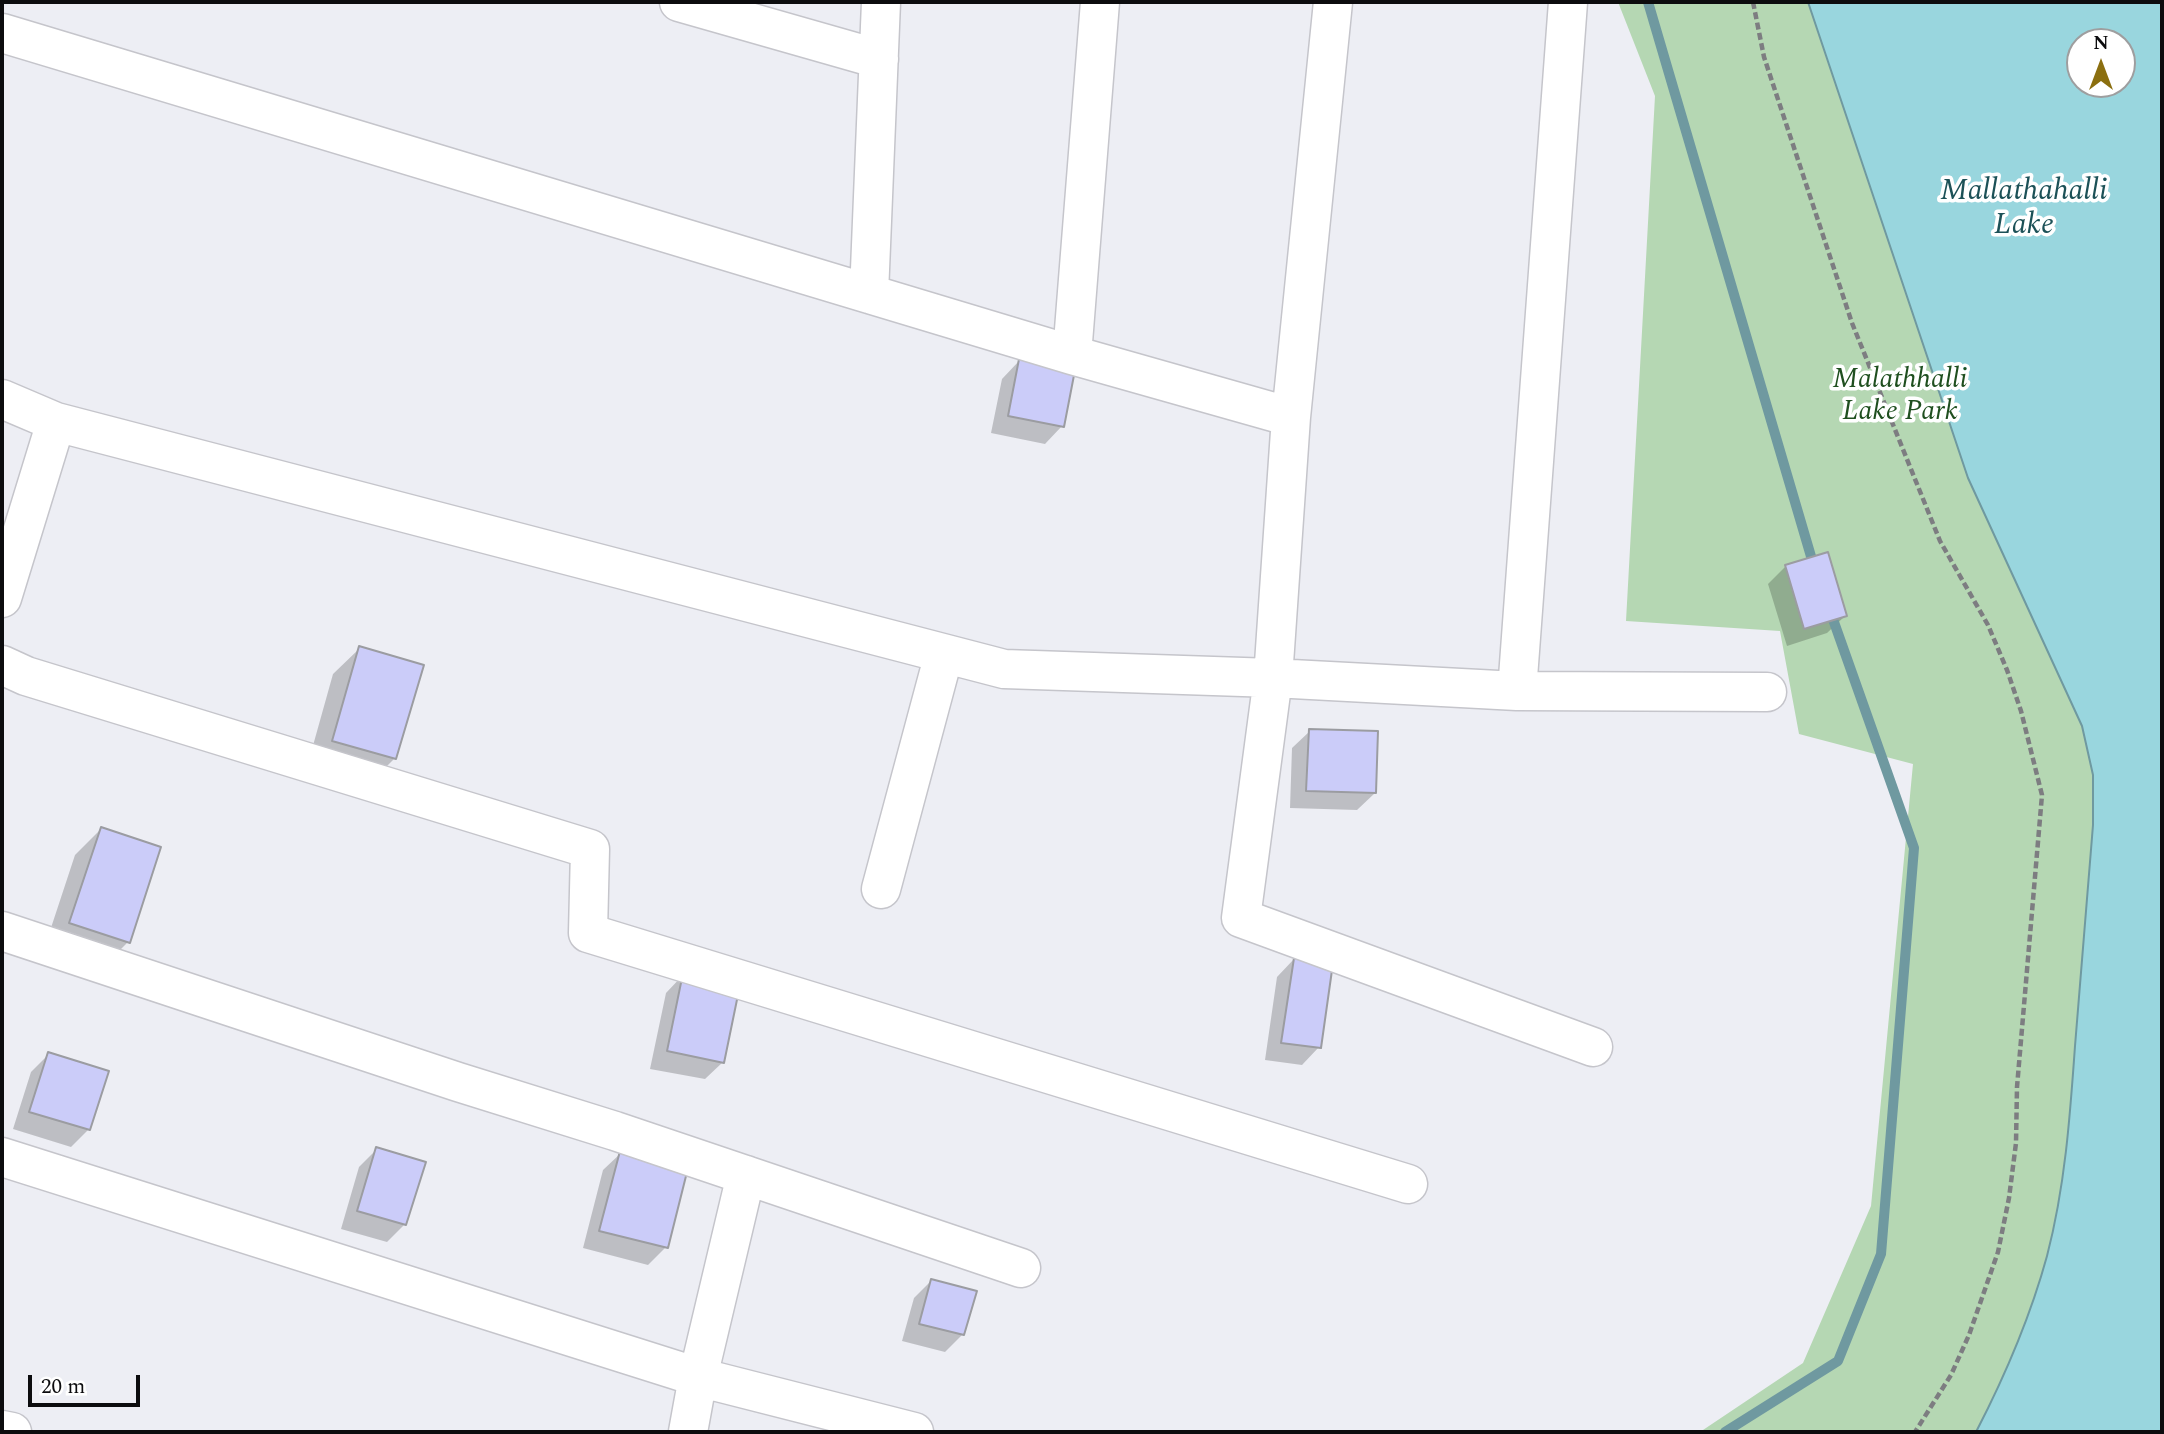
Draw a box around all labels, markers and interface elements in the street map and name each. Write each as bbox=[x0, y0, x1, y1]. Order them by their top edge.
north arrow bbox=[2066, 28, 2136, 98]
text: N bbox=[2093, 29, 2109, 58]
water label: Mallathahalli Lake bbox=[1940, 175, 2108, 246]
park label: Malathhalli Lake Park bbox=[1832, 365, 1968, 431]
scale bar bbox=[32, 1360, 144, 1404]
text: 20 m bbox=[41, 1371, 85, 1403]

